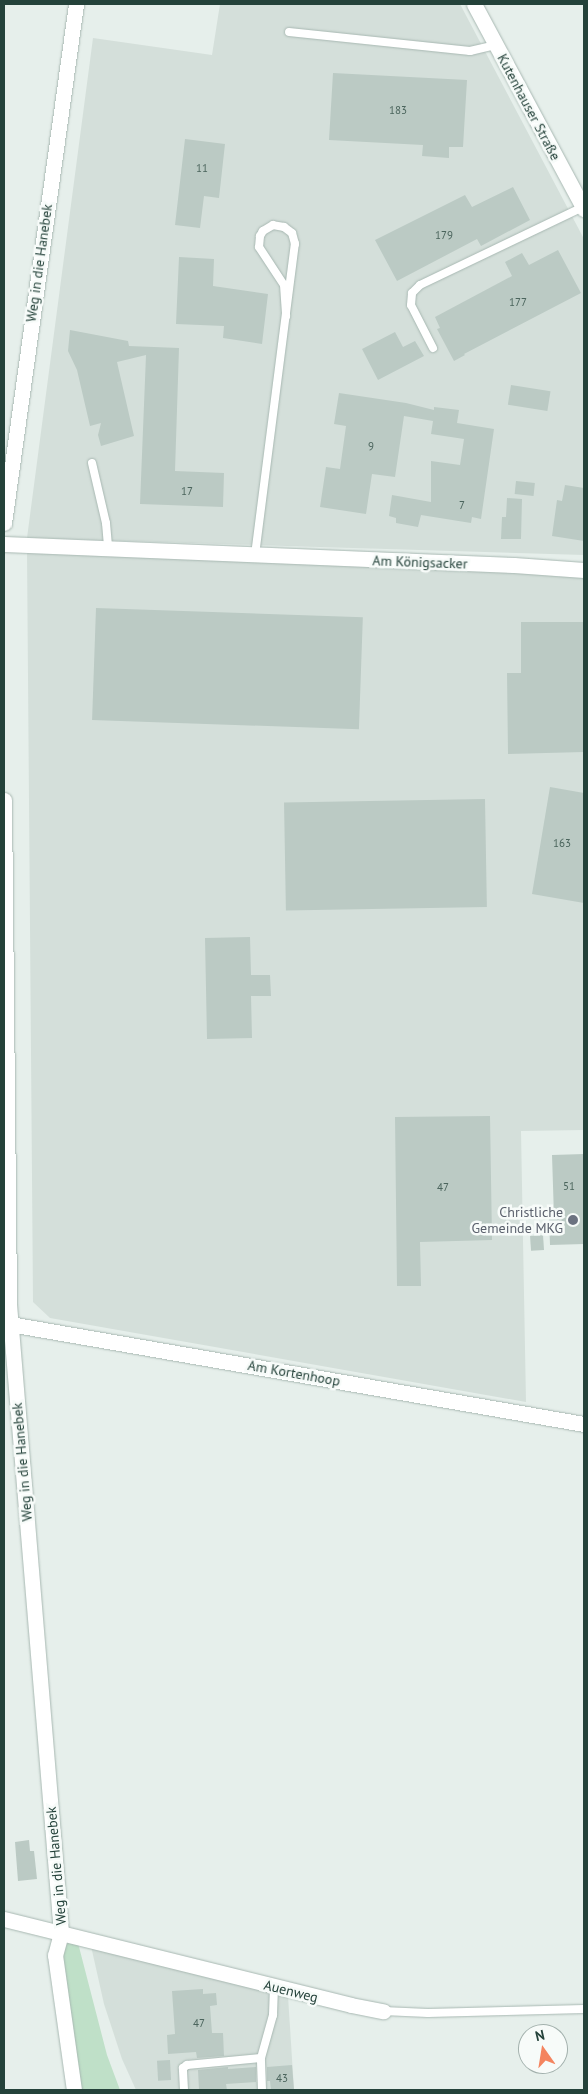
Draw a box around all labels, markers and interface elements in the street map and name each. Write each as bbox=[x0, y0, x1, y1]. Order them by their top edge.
street label: Kutenhauser Straße bbox=[494, 51, 564, 163]
house number: 183 bbox=[389, 103, 407, 117]
house number: 11 bbox=[196, 161, 208, 175]
street label: Weg in die Hanebek bbox=[22, 203, 56, 323]
house number: 179 bbox=[435, 228, 453, 242]
house number: 177 bbox=[509, 295, 527, 309]
house number: 9 bbox=[368, 439, 374, 453]
house number: 17 bbox=[181, 484, 193, 498]
house number: 7 bbox=[459, 498, 465, 512]
street label: Am Königsacker bbox=[372, 552, 468, 572]
house number: 163 bbox=[553, 836, 571, 850]
house number: 51 bbox=[563, 1179, 575, 1193]
house number: 47 bbox=[437, 1180, 449, 1194]
place label: Christliche Gemeinde MKG bbox=[472, 1204, 563, 1236]
marker: Christliche Gemeinde MKG bbox=[567, 1214, 579, 1226]
street label: Am Kortenhoop bbox=[247, 1357, 341, 1389]
street label: Weg in die Hanebek bbox=[8, 1402, 36, 1522]
street label: Weg in die Hanebek bbox=[42, 1806, 70, 1926]
street label: Auenweg bbox=[262, 1976, 320, 2006]
house number: 47 bbox=[193, 2016, 205, 2030]
north arrow bbox=[518, 2024, 568, 2074]
text: N bbox=[533, 2026, 546, 2045]
house number: 43 bbox=[276, 2071, 288, 2085]

